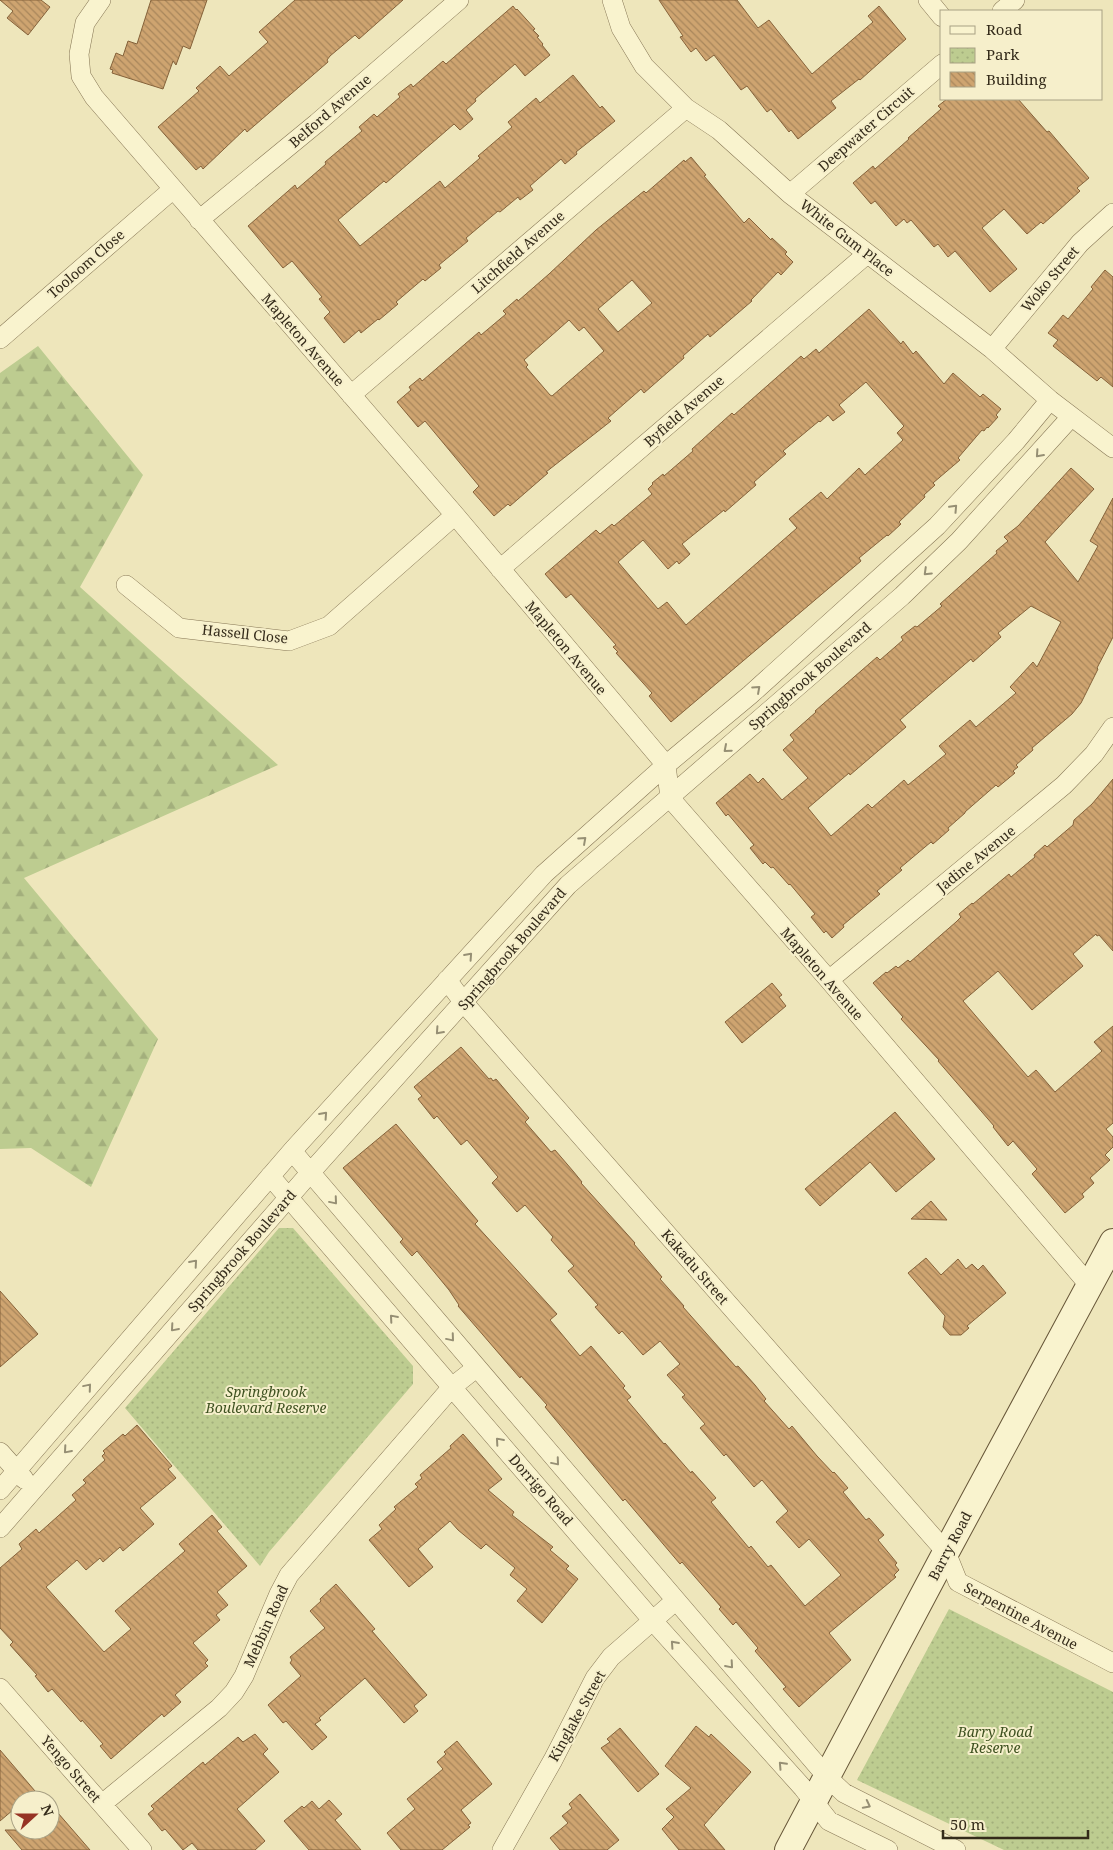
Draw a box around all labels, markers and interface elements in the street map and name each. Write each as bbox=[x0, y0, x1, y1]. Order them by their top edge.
legend bbox=[940, 10, 1103, 100]
text: Road bbox=[986, 19, 1022, 39]
text: Park bbox=[986, 44, 1020, 64]
text: Building bbox=[986, 69, 1047, 89]
street label: Belford Avenue bbox=[285, 70, 375, 152]
street label: Deepwater Circuit bbox=[814, 82, 918, 176]
street label: White Gum Place bbox=[796, 195, 898, 280]
street label: Litchfield Avenue bbox=[467, 206, 568, 297]
street label: Tooloom Close bbox=[43, 225, 128, 302]
street label: Woko Street bbox=[1016, 242, 1083, 316]
street label: Mapleton Avenue bbox=[258, 289, 349, 390]
street label: Byfield Avenue bbox=[640, 371, 728, 451]
one-way arrow bbox=[1035, 448, 1044, 457]
one-way arrow bbox=[948, 505, 957, 514]
one-way arrow bbox=[924, 566, 933, 575]
street label: Mapleton Avenue bbox=[521, 597, 611, 699]
street label: Springbrook Boulevard bbox=[745, 617, 875, 734]
street label: Hassell Close bbox=[201, 620, 289, 647]
one-way arrow bbox=[752, 686, 761, 695]
one-way arrow bbox=[723, 743, 732, 752]
street label: Jadine Avenue bbox=[932, 821, 1019, 897]
one-way arrow bbox=[577, 836, 586, 845]
street label: Springbrook Boulevard bbox=[453, 883, 570, 1014]
street label: Mapleton Avenue bbox=[777, 923, 868, 1024]
one-way arrow bbox=[463, 952, 472, 961]
one-way arrow bbox=[435, 1026, 444, 1035]
one-way arrow bbox=[319, 1111, 328, 1120]
street label: Springbrook Boulevard bbox=[183, 1185, 300, 1316]
one-way arrow bbox=[329, 1196, 338, 1205]
street label: Kakadu Street bbox=[657, 1225, 733, 1308]
one-way arrow bbox=[188, 1260, 197, 1269]
one-way arrow bbox=[389, 1315, 398, 1324]
one-way arrow bbox=[172, 1322, 180, 1331]
one-way arrow bbox=[445, 1333, 454, 1342]
park label: Springbrook Boulevard Reserve bbox=[205, 1382, 327, 1417]
one-way arrow bbox=[83, 1384, 91, 1393]
one-way arrow bbox=[495, 1438, 504, 1447]
one-way arrow bbox=[64, 1445, 73, 1454]
street label: Dorrigo Road bbox=[505, 1450, 578, 1530]
one-way arrow bbox=[551, 1456, 559, 1465]
street label: Barry Road bbox=[923, 1508, 976, 1584]
street label: Serpentine Avenue bbox=[961, 1577, 1082, 1654]
street label: Mebbin Road bbox=[239, 1581, 292, 1670]
one-way arrow bbox=[670, 1640, 679, 1649]
one-way arrow bbox=[725, 1660, 734, 1669]
street label: Kinglake Street bbox=[544, 1667, 609, 1765]
park label: Barry Road Reserve bbox=[957, 1722, 1033, 1757]
street label: Yengo Street bbox=[36, 1731, 106, 1806]
one-way arrow bbox=[779, 1762, 788, 1771]
north arrow bbox=[10, 1790, 60, 1840]
one-way arrow bbox=[862, 1799, 871, 1809]
text: N bbox=[37, 1802, 58, 1819]
scale bar bbox=[943, 1808, 1088, 1840]
text: 50 m bbox=[950, 1814, 985, 1834]

